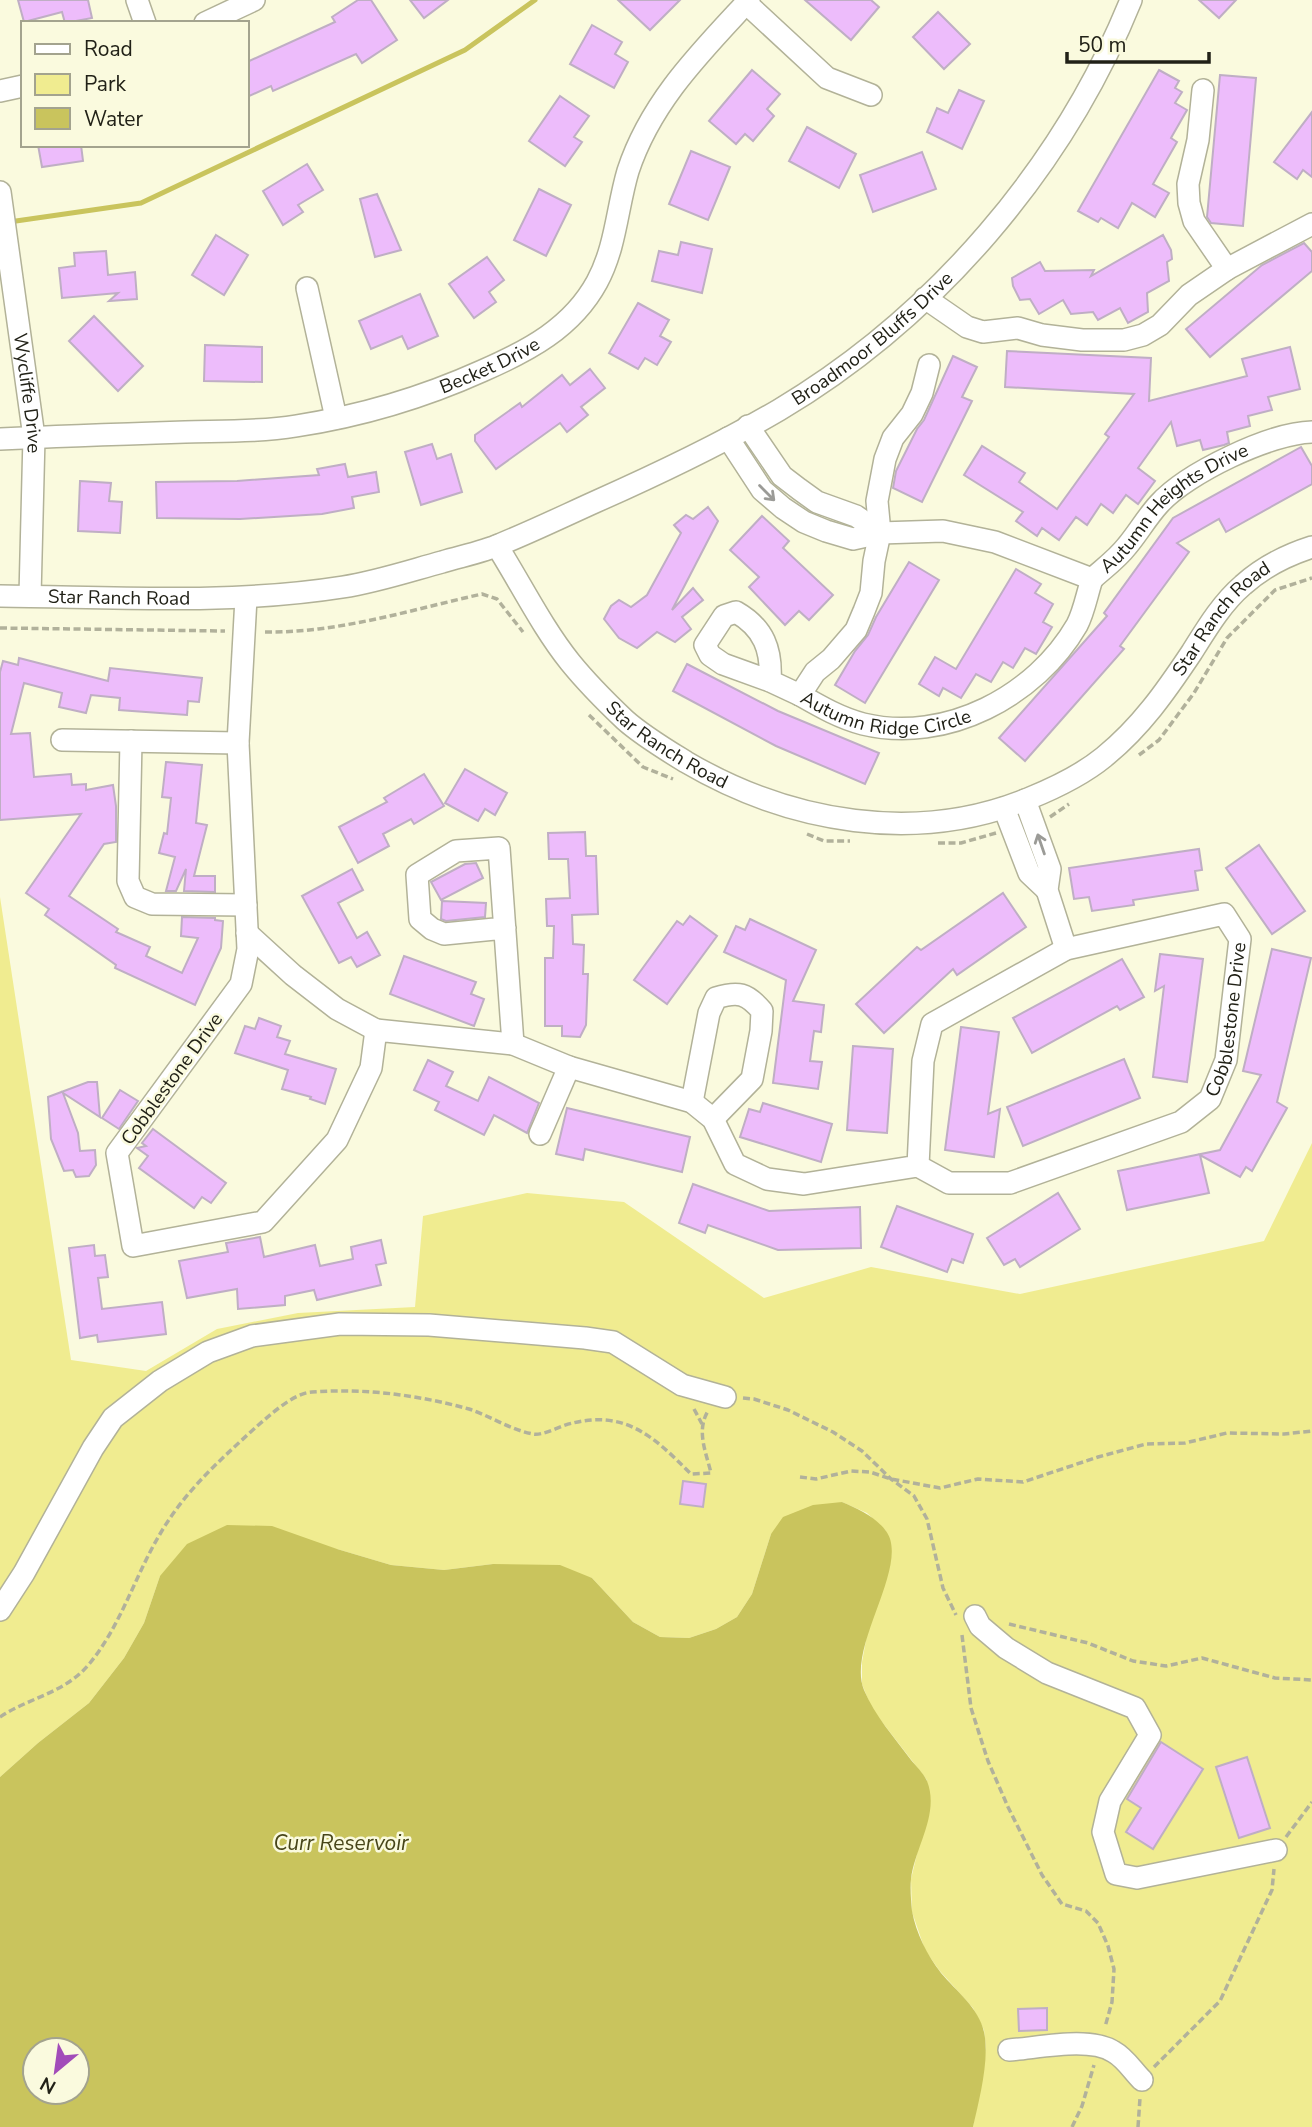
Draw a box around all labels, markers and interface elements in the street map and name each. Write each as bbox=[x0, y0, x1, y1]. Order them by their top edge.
legend bbox=[21, 21, 248, 147]
scale bar bbox=[1067, 21, 1209, 65]
text: 50 m bbox=[1078, 31, 1127, 59]
text: Road bbox=[84, 35, 133, 63]
text: Park bbox=[84, 70, 126, 98]
text: Water bbox=[84, 105, 143, 133]
street label: Broadmoor Bluffs Drive bbox=[787, 266, 959, 412]
street label: Wycliffe Drive bbox=[7, 331, 47, 454]
street label: Becket Drive bbox=[436, 331, 545, 400]
street label: Autumn Heights Drive bbox=[1095, 437, 1252, 579]
one-way arrow bbox=[759, 485, 776, 502]
street label: Star Ranch Road bbox=[1166, 555, 1275, 681]
street label: Star Ranch Road bbox=[47, 584, 190, 612]
street label: Autumn Ridge Circle bbox=[796, 685, 975, 742]
street label: Star Ranch Road bbox=[600, 695, 732, 795]
one-way arrow bbox=[1034, 834, 1046, 856]
street label: Cobblestone Drive bbox=[1199, 941, 1253, 1101]
street label: Cobblestone Drive bbox=[115, 1008, 229, 1150]
water label: Curr Reservoir bbox=[273, 1829, 409, 1857]
north arrow bbox=[21, 2036, 91, 2106]
text: N bbox=[36, 2070, 61, 2100]

